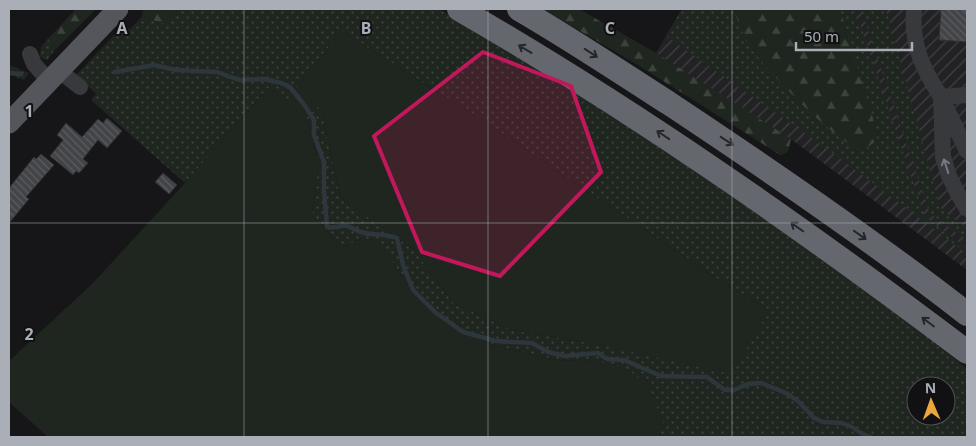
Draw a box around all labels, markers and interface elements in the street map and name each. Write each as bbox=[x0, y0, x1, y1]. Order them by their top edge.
text: A bbox=[116, 17, 128, 39]
text: B bbox=[361, 17, 371, 39]
text: C bbox=[605, 17, 615, 39]
scale bar bbox=[796, 20, 912, 52]
text: 50 m bbox=[804, 26, 839, 46]
one-way arrow bbox=[519, 43, 533, 53]
one-way arrow bbox=[583, 48, 597, 58]
text: 1 bbox=[24, 100, 34, 122]
one-way arrow bbox=[656, 130, 670, 140]
one-way arrow bbox=[719, 137, 733, 147]
one-way arrow bbox=[940, 158, 950, 174]
one-way arrow bbox=[790, 222, 804, 232]
one-way arrow bbox=[853, 230, 867, 240]
one-way arrow bbox=[922, 317, 935, 328]
text: 2 bbox=[24, 323, 34, 345]
north arrow bbox=[906, 376, 956, 426]
text: N bbox=[925, 378, 937, 397]

